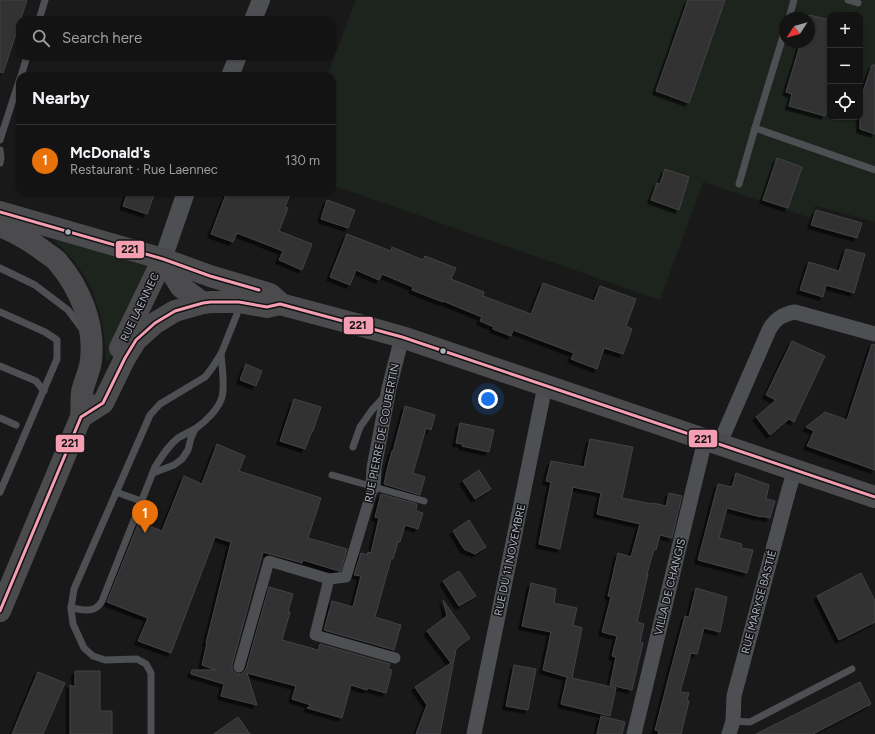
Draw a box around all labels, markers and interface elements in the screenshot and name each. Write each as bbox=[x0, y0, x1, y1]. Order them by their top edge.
north arrow bbox=[779, 12, 815, 48]
map controls bbox=[827, 12, 863, 120]
button: + bbox=[827, 12, 863, 48]
search box bbox=[16, 16, 336, 60]
icon: search bbox=[30, 27, 52, 49]
text: Search here bbox=[62, 29, 142, 47]
button: − bbox=[827, 48, 863, 84]
button: locate bbox=[827, 84, 863, 120]
text: Nearby bbox=[32, 88, 90, 108]
text: McDonald's bbox=[70, 144, 150, 162]
text: 1 bbox=[42, 153, 48, 168]
text: 130 m bbox=[285, 153, 320, 168]
text: Restaurant · Rue Laennec bbox=[70, 162, 218, 177]
unlabelled marker bbox=[63, 227, 73, 237]
line badge: 221 bbox=[115, 240, 145, 259]
text: 221 bbox=[121, 243, 139, 256]
street label: RUE LAENNEC bbox=[118, 270, 162, 344]
line badge: 221 bbox=[343, 316, 374, 335]
text: 221 bbox=[349, 319, 367, 332]
unlabelled marker bbox=[438, 346, 448, 356]
street label: RUE PIERRE DE COUBERTIN bbox=[362, 362, 402, 504]
your location bbox=[478, 389, 498, 409]
line badge: 221 bbox=[688, 429, 718, 448]
text: 221 bbox=[694, 433, 712, 446]
line badge: 221 bbox=[55, 434, 85, 453]
text: 221 bbox=[61, 437, 79, 450]
pin: 1 bbox=[132, 500, 158, 533]
street label: RUE DU 11 NOVEMBRE bbox=[492, 503, 528, 617]
street label: VILLA DE CHANGIS bbox=[652, 537, 688, 637]
street label: RUE MARYSE BASTIÉ bbox=[739, 549, 779, 655]

